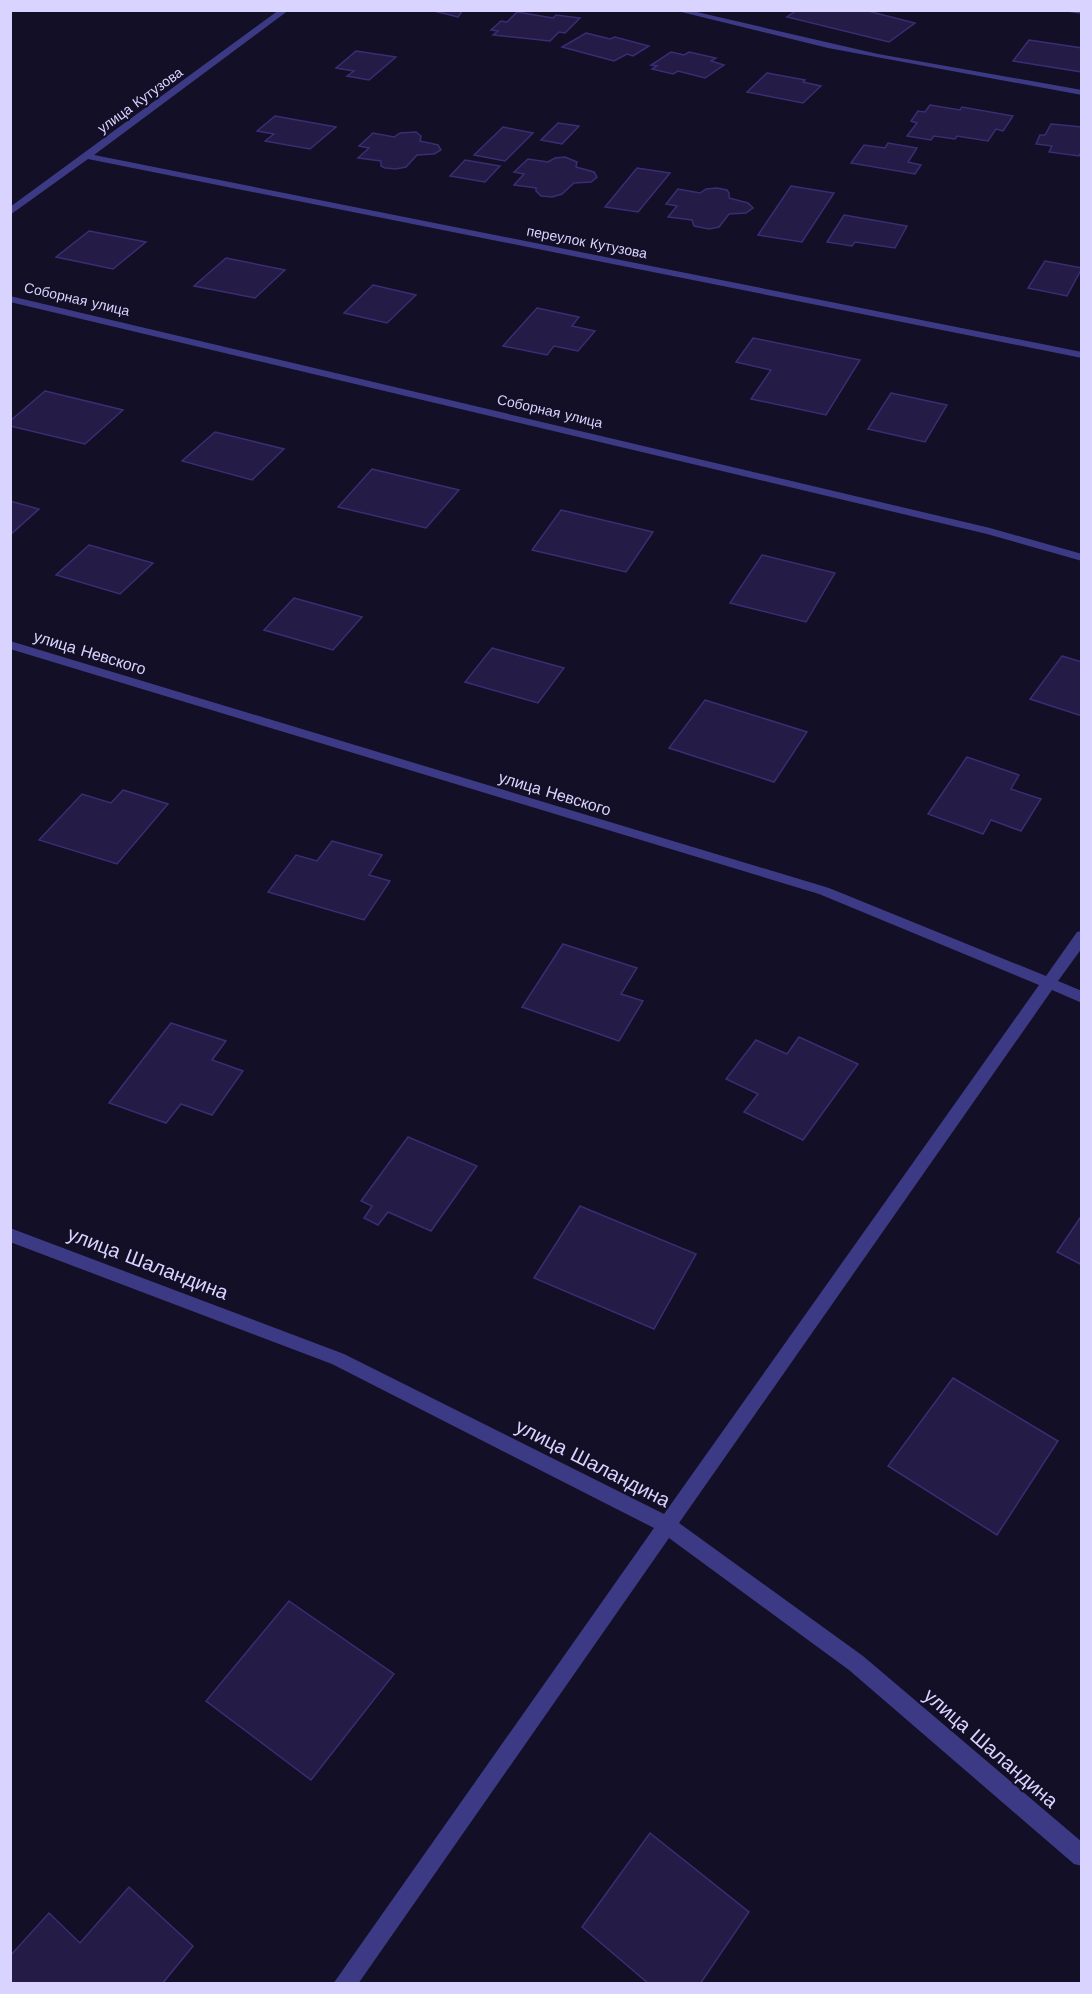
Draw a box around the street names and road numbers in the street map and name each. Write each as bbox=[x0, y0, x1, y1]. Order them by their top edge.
street label: улица Кутузова bbox=[94, 64, 186, 136]
street label: переулок Кутузова bbox=[525, 222, 649, 262]
street label: Соборная улица bbox=[23, 279, 132, 319]
street label: Соборная улица bbox=[496, 391, 605, 431]
street label: улица Невского bbox=[31, 626, 149, 679]
street label: улица Невского bbox=[496, 767, 614, 820]
street label: улица Шаландина bbox=[64, 1221, 233, 1305]
street label: улица Шаландина bbox=[512, 1414, 675, 1513]
street label: улица Шаландина bbox=[919, 1683, 1064, 1813]

